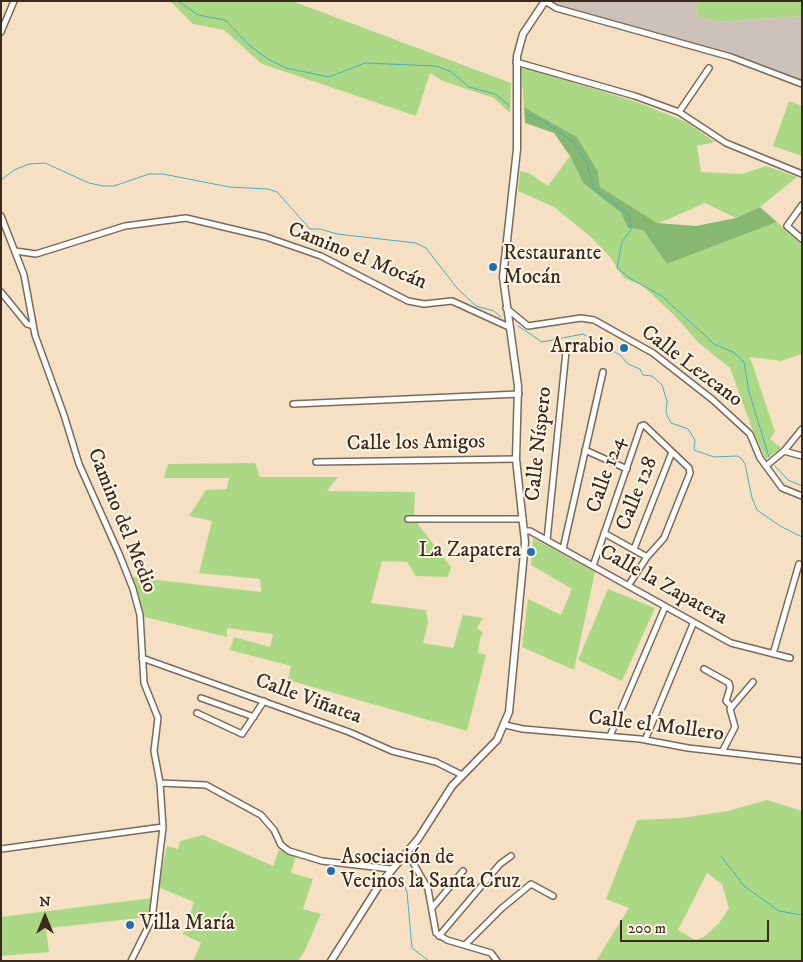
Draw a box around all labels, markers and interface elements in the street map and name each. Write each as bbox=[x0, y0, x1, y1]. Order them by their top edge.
street label: Camino el Mocán bbox=[284, 218, 430, 296]
place label: Restaurante Mocán bbox=[503, 242, 601, 292]
marker: Restaurante Mocán bbox=[487, 261, 499, 273]
street label: Calle Lezcano bbox=[635, 321, 747, 413]
place label: Arrabio bbox=[551, 335, 614, 361]
marker: Arrabio bbox=[618, 342, 630, 354]
street label: Calle Níspero bbox=[521, 385, 559, 503]
street label: Calle los Amigos bbox=[346, 430, 486, 458]
street label: Calle 124 bbox=[582, 434, 632, 516]
street label: Camino del Medio bbox=[81, 445, 161, 597]
street label: Calle 128 bbox=[612, 454, 664, 534]
place label: La Zapatera bbox=[418, 539, 521, 565]
street label: Calle la Zapatera bbox=[595, 540, 731, 632]
marker: La Zapatera bbox=[525, 546, 537, 558]
street label: Calle Viñatea bbox=[251, 669, 365, 731]
street label: Calle el Mollero bbox=[587, 706, 725, 748]
place label: Asociación de Vecinos la Santa Cruz bbox=[341, 846, 521, 896]
marker: Asociación de Vecinos la Santa Cruz bbox=[325, 865, 337, 877]
north arrow bbox=[20, 892, 70, 942]
text: N bbox=[39, 893, 51, 911]
scale bar bbox=[623, 910, 772, 942]
place label: Villa María bbox=[140, 912, 235, 938]
marker: Villa María bbox=[124, 919, 136, 931]
text: 200 m bbox=[628, 919, 666, 938]

